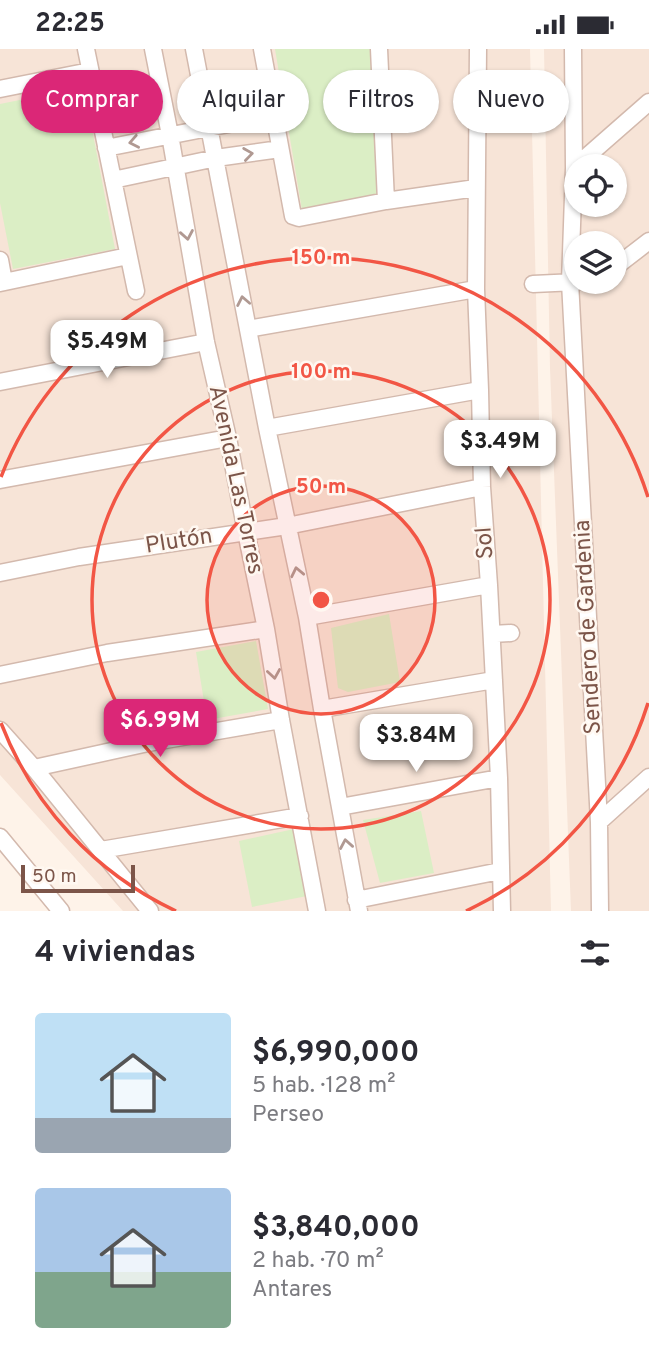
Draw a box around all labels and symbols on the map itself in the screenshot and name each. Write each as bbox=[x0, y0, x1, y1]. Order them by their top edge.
one-way arrow bbox=[128, 134, 140, 149]
one-way arrow bbox=[242, 146, 254, 161]
one-way arrow bbox=[179, 229, 194, 241]
text: 150 m bbox=[292, 245, 350, 272]
one-way arrow bbox=[236, 295, 251, 307]
pin: $5.49M bbox=[50, 321, 164, 380]
text: 100 m bbox=[291, 359, 351, 386]
street label: Avenida Las Torres bbox=[201, 383, 269, 577]
pin: $3.49M bbox=[443, 421, 557, 480]
text: 50 m bbox=[296, 474, 346, 501]
street label: Sendero de Gardenia bbox=[569, 519, 609, 735]
street label: Plutón bbox=[143, 522, 215, 562]
street label: Sol bbox=[470, 526, 502, 560]
one-way arrow bbox=[291, 566, 306, 578]
centre of rings bbox=[309, 588, 333, 612]
one-way arrow bbox=[266, 668, 281, 680]
pin: $6.99M bbox=[103, 699, 217, 759]
pin: $3.84M bbox=[359, 715, 473, 774]
one-way arrow bbox=[339, 838, 354, 850]
scale bar bbox=[21, 862, 135, 894]

